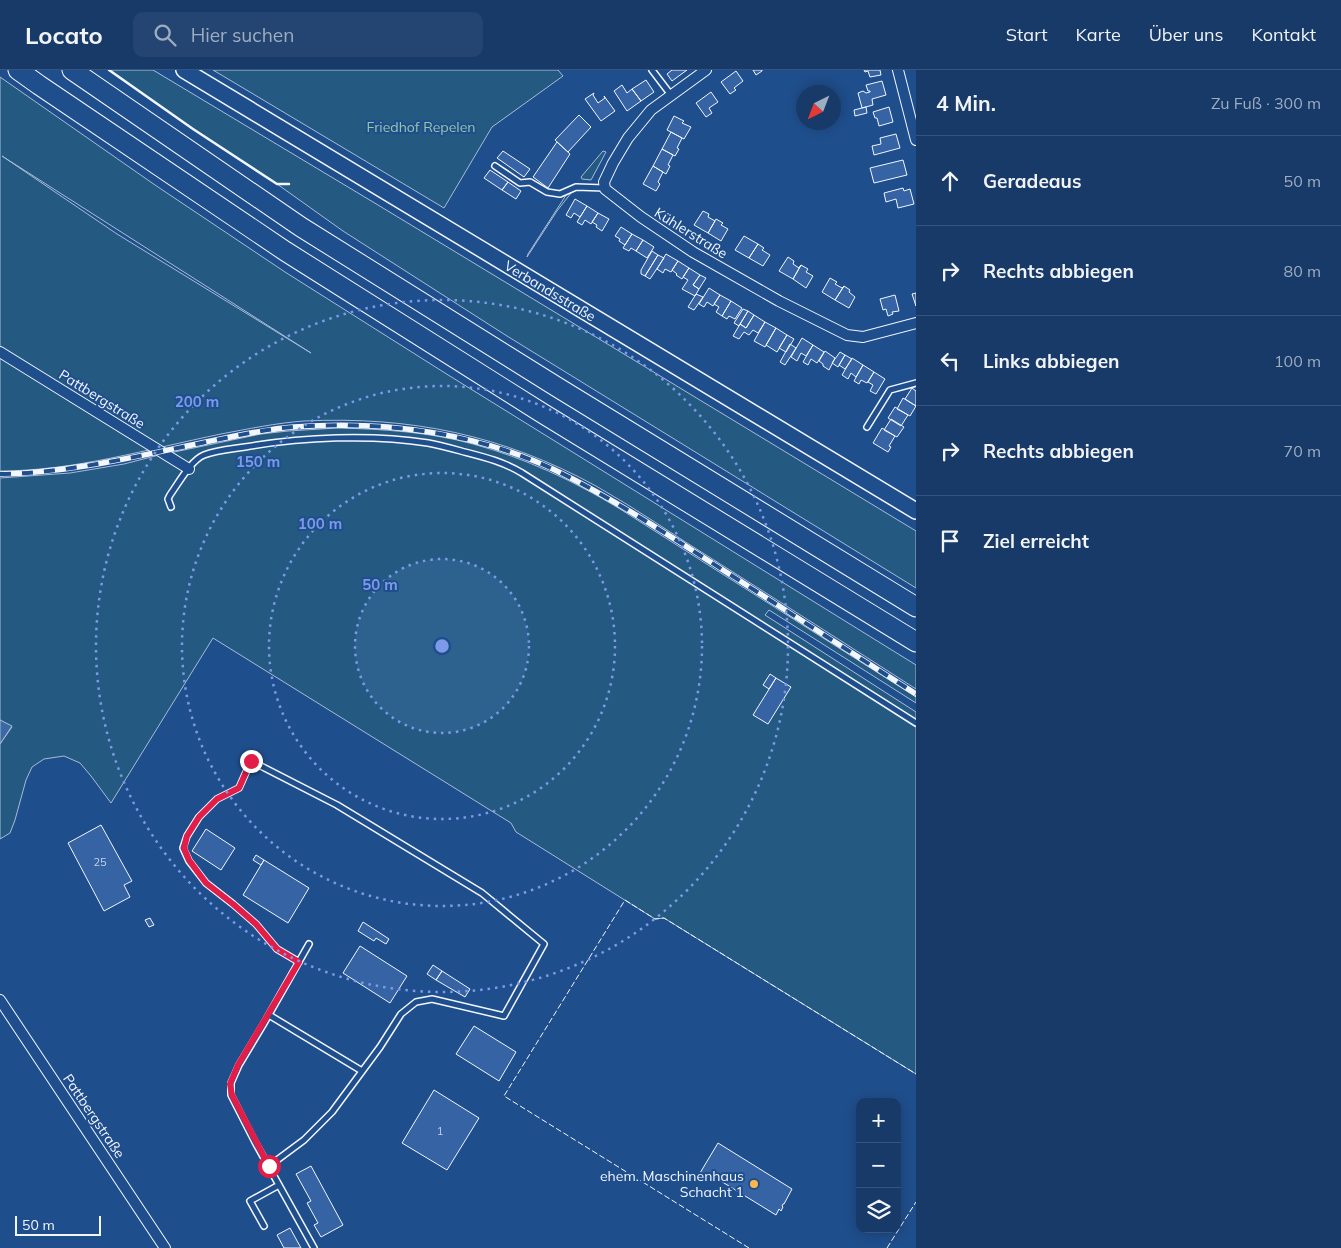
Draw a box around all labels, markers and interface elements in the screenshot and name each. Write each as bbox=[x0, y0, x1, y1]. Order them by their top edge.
search box bbox=[133, 12, 483, 57]
text: Locato bbox=[25, 20, 103, 50]
icon: search bbox=[151, 21, 179, 49]
text: Hier suchen bbox=[191, 23, 294, 47]
text: Start bbox=[1006, 23, 1047, 46]
text: Karte bbox=[1075, 23, 1121, 46]
text: Über uns bbox=[1149, 23, 1224, 46]
text: Kontakt bbox=[1252, 23, 1316, 46]
north arrow bbox=[796, 85, 841, 130]
text: 4 Min. bbox=[936, 90, 996, 116]
text: Zu Fuß · 300 m bbox=[1211, 93, 1321, 113]
park label: Friedhof Repelen bbox=[367, 118, 475, 136]
icon: ahead bbox=[936, 167, 964, 195]
text: Geradeaus bbox=[983, 169, 1081, 193]
text: 50 m bbox=[1284, 171, 1321, 191]
street label: Kühlerstraße bbox=[651, 203, 731, 263]
street label: Verbandsstraße bbox=[501, 257, 599, 325]
icon: right bbox=[936, 257, 964, 285]
text: Rechts abbiegen bbox=[983, 259, 1134, 283]
text: 80 m bbox=[1284, 261, 1321, 281]
icon: left bbox=[936, 347, 964, 375]
text: Links abbiegen bbox=[983, 349, 1120, 373]
text: 100 m bbox=[1274, 351, 1321, 371]
street label: Pattbergstraße bbox=[56, 365, 148, 433]
text: 200 m bbox=[175, 392, 219, 411]
icon: right bbox=[936, 437, 964, 465]
text: Rechts abbiegen bbox=[983, 439, 1134, 463]
text: 70 m bbox=[1284, 441, 1321, 461]
text: 150 m bbox=[236, 452, 280, 471]
text: 100 m bbox=[298, 514, 342, 533]
icon: arrive bbox=[936, 527, 964, 555]
text: Ziel erreicht bbox=[983, 529, 1089, 553]
text: 50 m bbox=[362, 575, 398, 594]
centre of rings bbox=[433, 637, 451, 655]
route end bbox=[240, 750, 263, 773]
house number: 25 bbox=[93, 855, 107, 869]
street label: Pattbergstraße bbox=[59, 1070, 129, 1162]
map controls bbox=[856, 1098, 901, 1233]
button: + bbox=[856, 1098, 901, 1143]
house number: 1 bbox=[437, 1124, 443, 1138]
button: − bbox=[856, 1143, 901, 1188]
route start bbox=[258, 1155, 281, 1178]
place label: ehem. Maschinenhaus Schacht 1 bbox=[600, 1167, 744, 1201]
marker: ehem. Maschinenhaus Schacht 1 bbox=[748, 1178, 760, 1190]
button: layers bbox=[856, 1188, 901, 1233]
scale bar bbox=[15, 1213, 101, 1236]
text: 50 m bbox=[22, 1216, 55, 1234]

